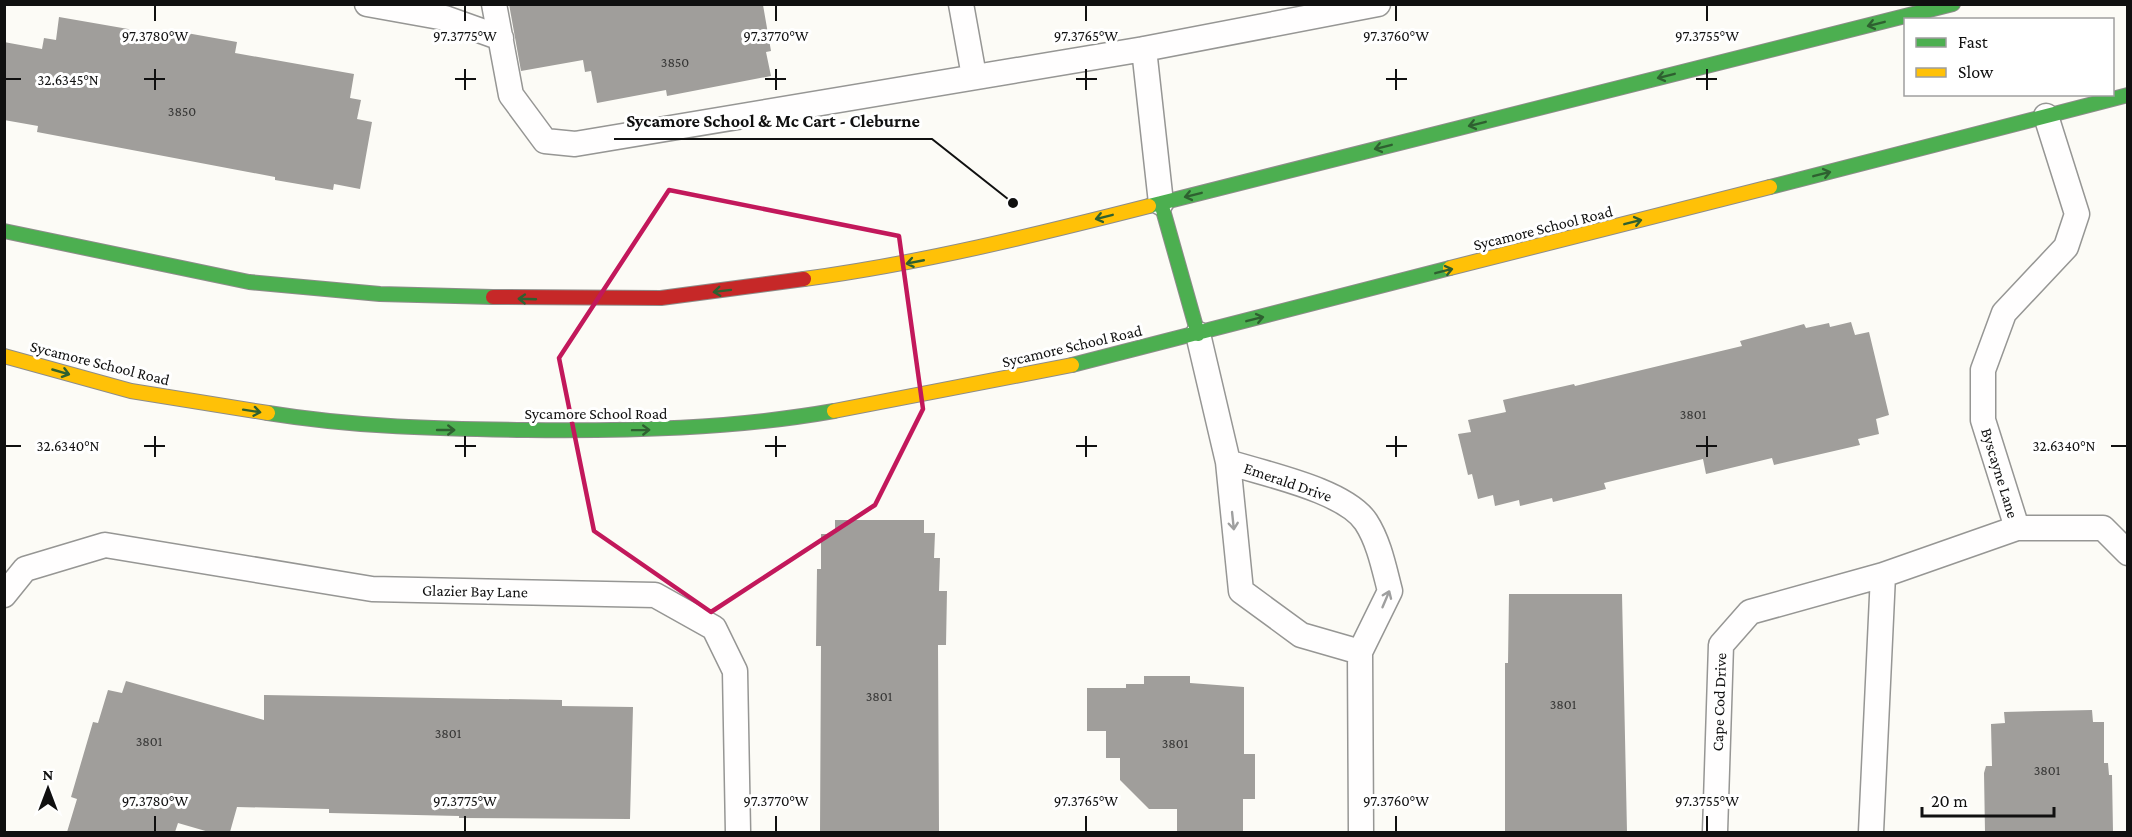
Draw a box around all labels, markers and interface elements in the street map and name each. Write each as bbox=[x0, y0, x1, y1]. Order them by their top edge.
one-way arrow bbox=[1866, 18, 1885, 30]
legend bbox=[1904, 18, 2114, 96]
text: 97.3780°W bbox=[122, 28, 189, 44]
text: 97.3775°W bbox=[433, 28, 497, 44]
text: 97.3770°W bbox=[743, 28, 809, 44]
text: 97.3765°W bbox=[1054, 28, 1118, 44]
text: 97.3760°W bbox=[1363, 28, 1429, 44]
text: 97.3755°W bbox=[1675, 28, 1739, 44]
text: Fast bbox=[1958, 32, 1989, 52]
house number: 3850 bbox=[661, 54, 689, 70]
text: Slow bbox=[1958, 62, 1994, 82]
one-way arrow bbox=[1657, 71, 1676, 83]
text: 32.6345°N bbox=[37, 72, 99, 88]
house number: 3850 bbox=[168, 103, 196, 119]
callout: Sycamore School & Mc Cart - Cleburne bbox=[614, 103, 932, 139]
text: Sycamore School & Mc Cart - Cleburne bbox=[626, 111, 920, 131]
one-way arrow bbox=[1468, 118, 1487, 130]
one-way arrow bbox=[1373, 142, 1392, 154]
one-way arrow bbox=[1812, 168, 1831, 179]
one-way arrow bbox=[1184, 189, 1203, 201]
street label: Sycamore School Road bbox=[1472, 202, 1615, 255]
one-way arrow bbox=[1095, 211, 1114, 223]
one-way arrow bbox=[1623, 216, 1642, 228]
one-way arrow bbox=[905, 256, 924, 268]
one-way arrow bbox=[1434, 264, 1453, 276]
one-way arrow bbox=[713, 285, 732, 296]
one-way arrow bbox=[518, 293, 538, 304]
one-way arrow bbox=[1245, 313, 1264, 325]
street label: Sycamore School Road bbox=[1000, 322, 1144, 371]
street label: Sycamore School Road bbox=[28, 337, 172, 390]
one-way arrow bbox=[51, 366, 70, 378]
one-way arrow bbox=[241, 405, 261, 416]
street label: Sycamore School Road bbox=[525, 405, 668, 423]
house number: 3801 bbox=[1680, 406, 1707, 422]
one-way arrow bbox=[435, 424, 455, 435]
one-way arrow bbox=[630, 425, 650, 436]
street label: Byscayne Lane bbox=[1977, 426, 2022, 520]
text: 32.6340°N bbox=[37, 438, 100, 454]
text: 32.6340°N bbox=[2033, 438, 2096, 454]
street label: Emerald Drive bbox=[1242, 459, 1334, 505]
one-way arrow bbox=[1228, 510, 1239, 530]
street label: Glazier Bay Lane bbox=[422, 582, 528, 601]
one-way arrow bbox=[1381, 591, 1392, 609]
street label: Cape Cod Drive bbox=[1709, 652, 1730, 752]
house number: 3801 bbox=[866, 688, 893, 704]
house number: 3801 bbox=[1550, 696, 1577, 712]
house number: 3801 bbox=[435, 725, 462, 741]
house number: 3801 bbox=[136, 733, 163, 749]
house number: 3801 bbox=[1162, 735, 1189, 751]
north arrow bbox=[18, 759, 78, 819]
house number: 3801 bbox=[2034, 762, 2061, 778]
text: N bbox=[43, 766, 54, 783]
scale bar bbox=[1922, 780, 2054, 818]
text: 20 m bbox=[1931, 791, 1968, 811]
text: 97.3780°W bbox=[122, 793, 189, 809]
text: 97.3775°W bbox=[433, 793, 497, 809]
text: 97.3770°W bbox=[743, 793, 809, 809]
text: 97.3765°W bbox=[1054, 793, 1118, 809]
text: 97.3760°W bbox=[1363, 793, 1429, 809]
text: 97.3755°W bbox=[1675, 793, 1739, 809]

